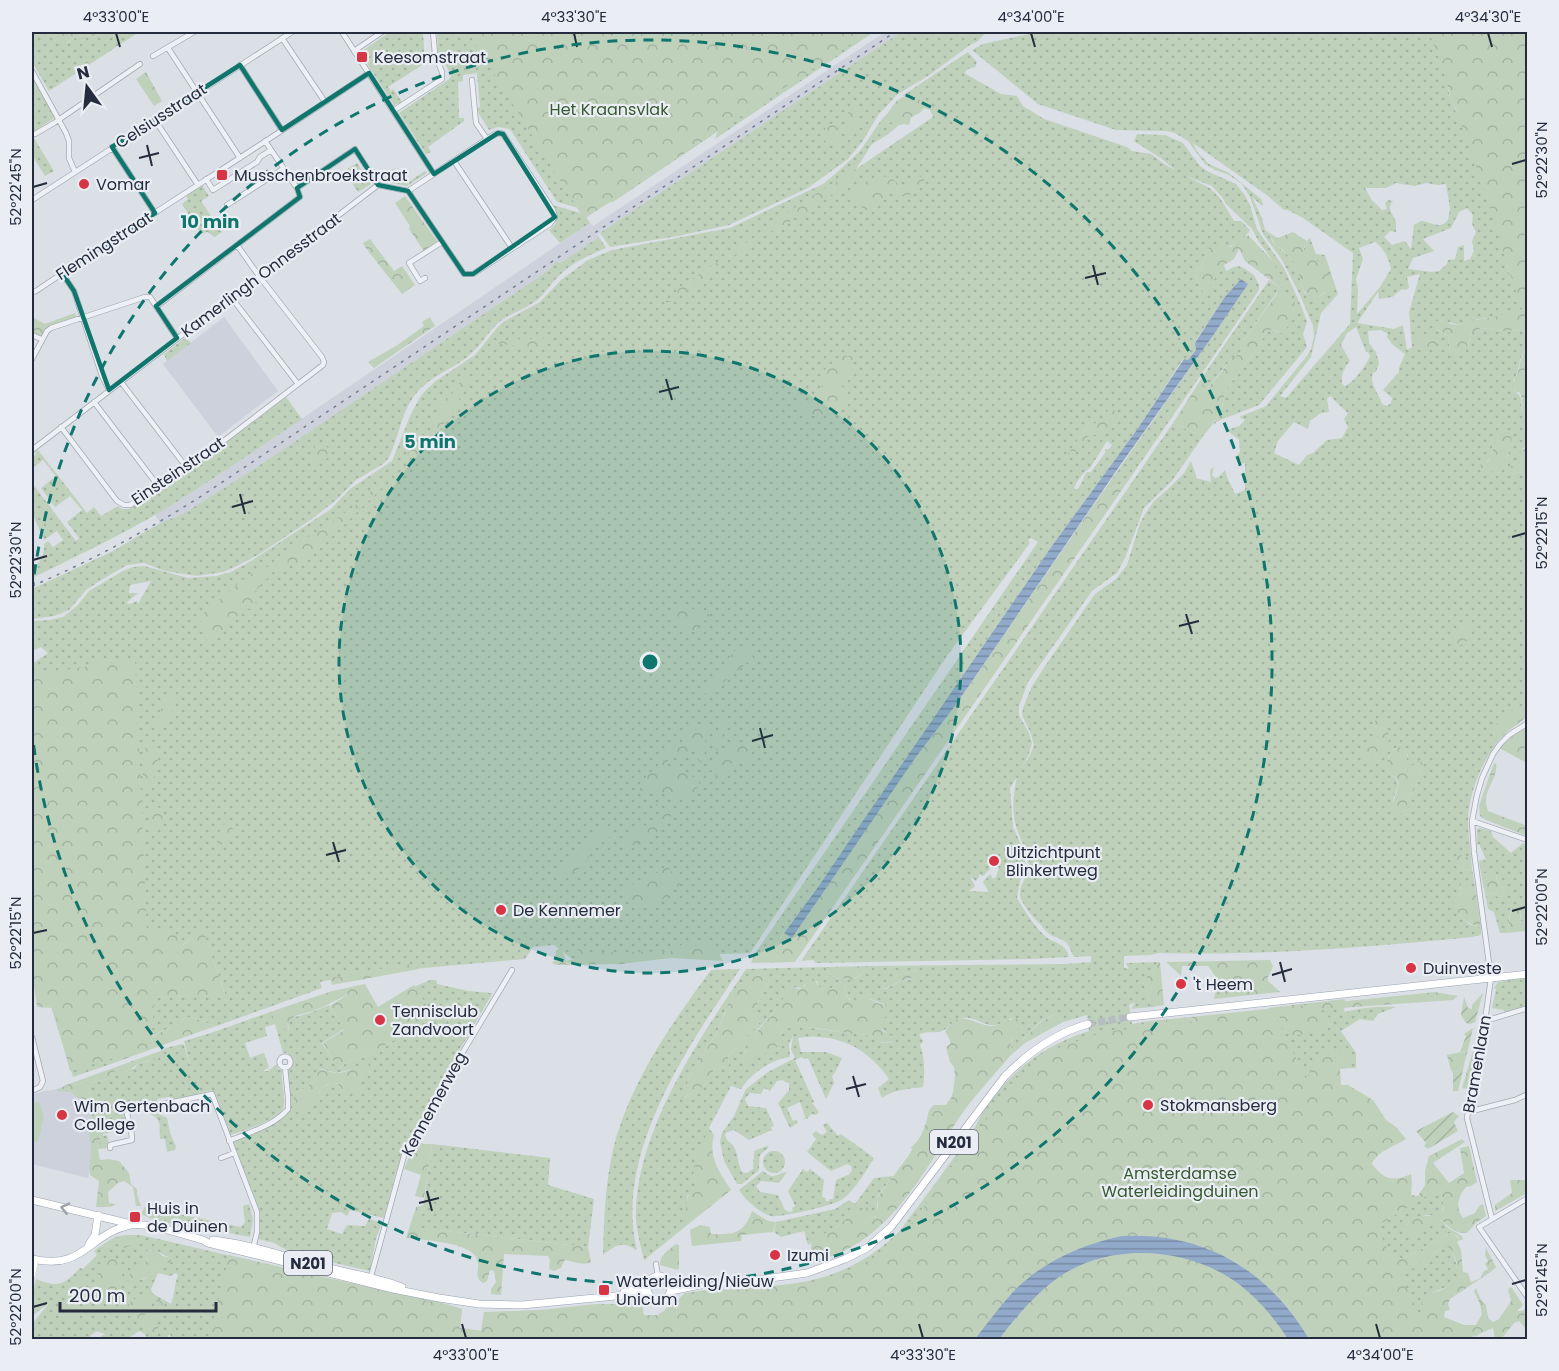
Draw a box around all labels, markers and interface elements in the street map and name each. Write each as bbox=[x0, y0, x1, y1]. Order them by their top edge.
text: 4°33'00"E bbox=[83, 6, 149, 27]
text: 4°33'30"E bbox=[541, 6, 607, 27]
text: 4°34'00"E bbox=[997, 6, 1065, 27]
text: 4°34'30"E bbox=[1455, 6, 1521, 27]
place label: Keesomstraat bbox=[374, 46, 486, 69]
marker: Keesomstraat bbox=[355, 50, 369, 64]
north arrow bbox=[57, 57, 117, 117]
text: N bbox=[74, 60, 92, 86]
street label: Celsiusstraat bbox=[111, 78, 211, 154]
park label: Het Kraansvlak bbox=[550, 98, 669, 121]
text: 52°22'30"N bbox=[1531, 121, 1552, 199]
text: 52°22'45"N bbox=[5, 148, 26, 226]
place label: Musschenbroekstraat bbox=[234, 164, 408, 187]
marker: Musschenbroekstraat bbox=[215, 168, 229, 182]
place label: Vomar bbox=[96, 173, 150, 196]
marker: Vomar bbox=[77, 177, 91, 191]
street label: Flemingstraat bbox=[51, 206, 157, 286]
street label: Kamerlingh Onnesstraat bbox=[176, 207, 346, 343]
text: 10 min bbox=[181, 209, 239, 234]
text: 5 min bbox=[404, 429, 456, 454]
street label: Einsteinstraat bbox=[127, 431, 229, 511]
text: 52°22'15"N bbox=[1531, 497, 1552, 569]
text: 52°22'30"N bbox=[5, 521, 26, 599]
centre of rings bbox=[640, 652, 660, 672]
place label: Uitzichtpunt Blinkertweg bbox=[1006, 841, 1101, 882]
marker: Uitzichtpunt Blinkertweg bbox=[987, 854, 1001, 868]
text: 52°22'00"N bbox=[1531, 868, 1552, 946]
text: 52°22'15"N bbox=[5, 897, 26, 969]
place label: De Kennemer bbox=[513, 899, 621, 922]
marker: De Kennemer bbox=[494, 903, 508, 917]
place label: Duinveste bbox=[1423, 957, 1502, 980]
marker: Duinveste bbox=[1404, 961, 1418, 975]
place label: 't Heem bbox=[1193, 973, 1253, 996]
marker: 't Heem bbox=[1174, 977, 1188, 991]
place label: Tennisclub Zandvoort bbox=[392, 1000, 478, 1041]
marker: Tennisclub Zandvoort bbox=[373, 1013, 387, 1027]
street label: Bramenlaan bbox=[1457, 1013, 1497, 1115]
street label: Kennemerweg bbox=[396, 1048, 472, 1160]
place label: Stokmansberg bbox=[1160, 1094, 1277, 1117]
place label: Wim Gertenbach College bbox=[74, 1095, 210, 1136]
marker: Stokmansberg bbox=[1141, 1098, 1155, 1112]
marker: Wim Gertenbach College bbox=[55, 1108, 69, 1122]
road number: N201 bbox=[930, 1130, 978, 1154]
park label: Amsterdamse Waterleidingduinen bbox=[1101, 1162, 1259, 1203]
place label: Huis in de Duinen bbox=[147, 1197, 228, 1238]
one-way arrow bbox=[60, 1202, 70, 1215]
marker: Huis in de Duinen bbox=[128, 1210, 142, 1224]
text: 52°21'45"N bbox=[1531, 1243, 1552, 1317]
place label: Izumi bbox=[787, 1244, 829, 1267]
marker: Izumi bbox=[768, 1248, 782, 1262]
road number: N201 bbox=[284, 1251, 332, 1275]
text: 52°22'00"N bbox=[5, 1268, 26, 1346]
place label: Waterleiding/Nieuw Unicum bbox=[616, 1270, 774, 1311]
scale bar bbox=[60, 1275, 216, 1313]
text: 200 m bbox=[69, 1283, 125, 1308]
marker: Waterleiding/Nieuw Unicum bbox=[597, 1283, 611, 1297]
text: 4°33'00"E bbox=[433, 1344, 499, 1365]
text: 4°33'30"E bbox=[890, 1344, 956, 1365]
text: 4°34'00"E bbox=[1346, 1344, 1414, 1365]

